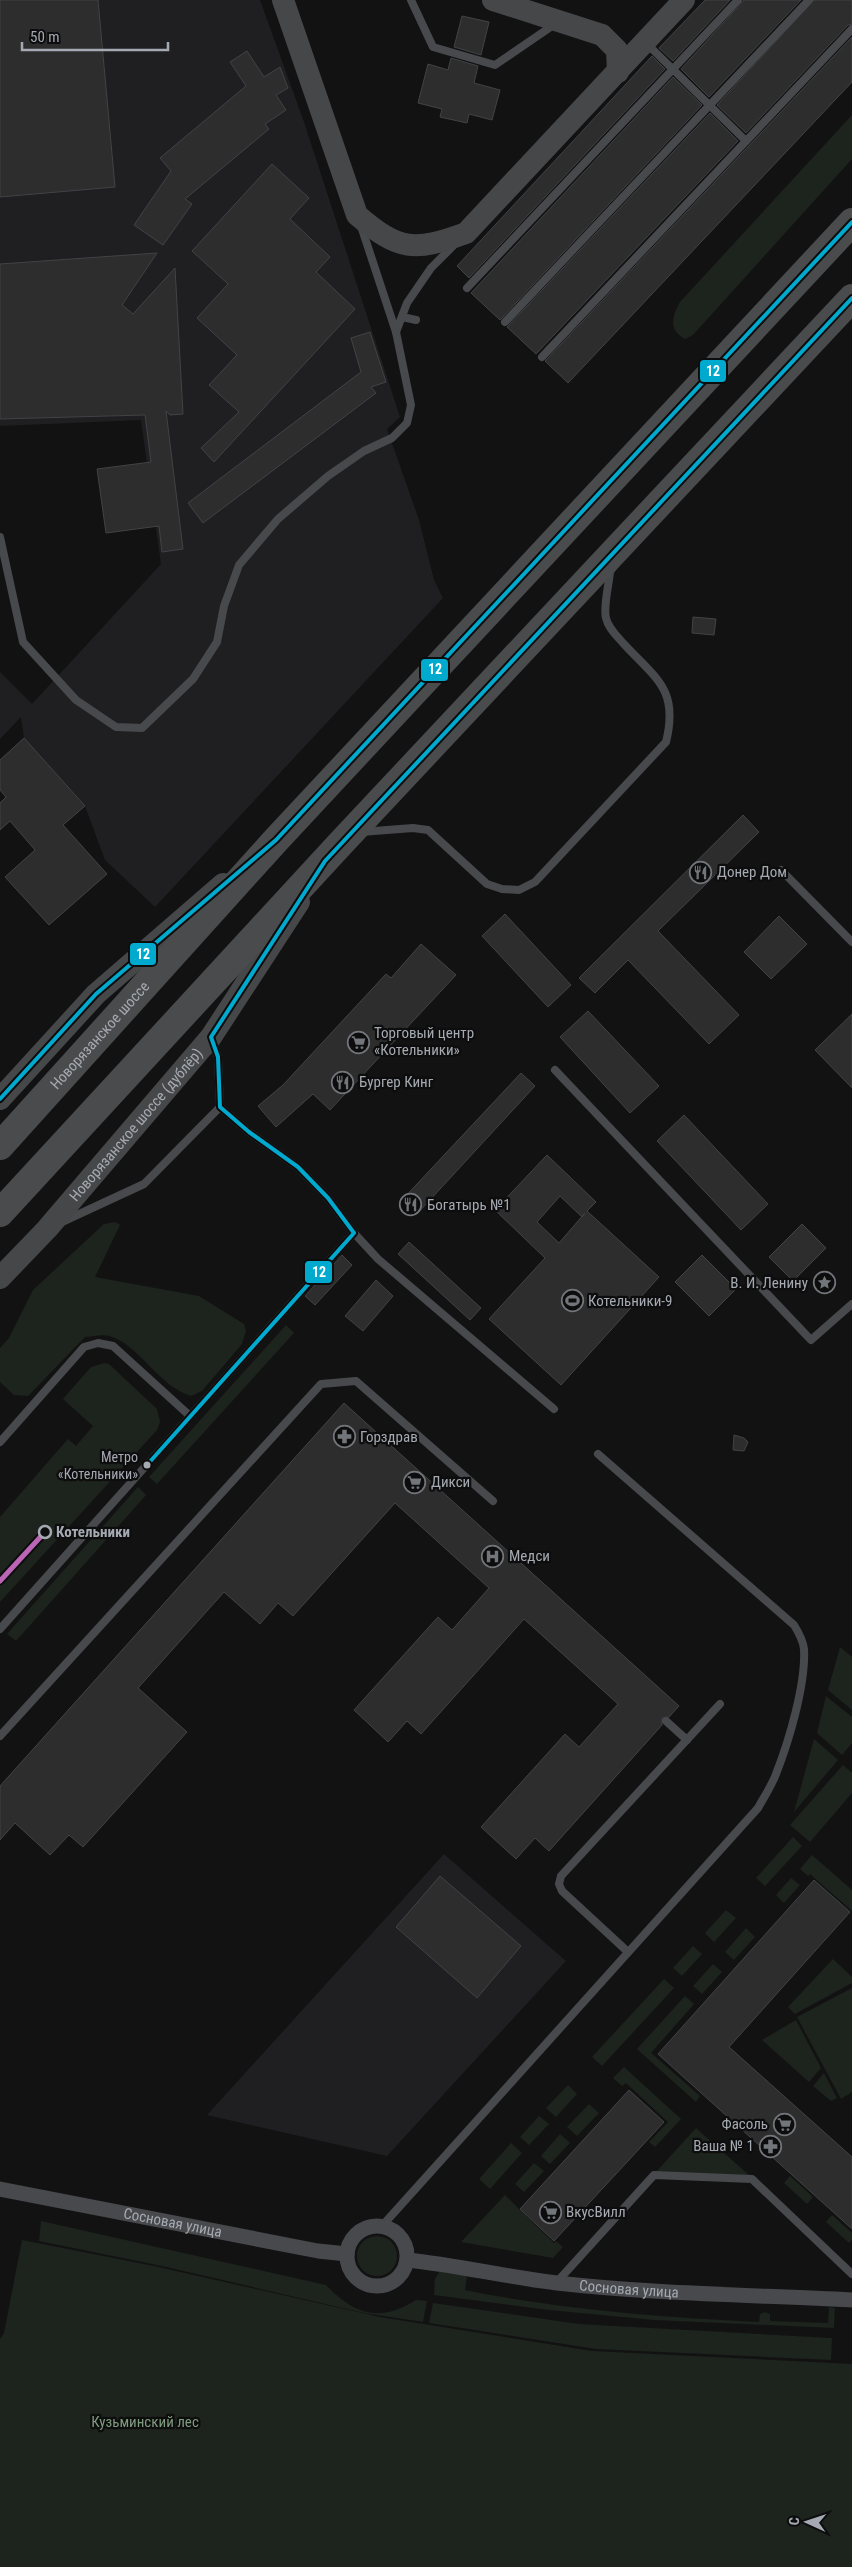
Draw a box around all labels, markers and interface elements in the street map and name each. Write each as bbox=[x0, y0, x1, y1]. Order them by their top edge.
scale bar bbox=[22, 20, 169, 52]
text: 50 m bbox=[30, 28, 60, 46]
line badge: 12 bbox=[699, 359, 727, 383]
text: 12 bbox=[706, 363, 720, 379]
line badge: 12 bbox=[420, 658, 449, 682]
text: 12 bbox=[428, 661, 442, 677]
restaurant icon: Донер Дом bbox=[689, 860, 713, 884]
place label: Донер Дом bbox=[717, 863, 787, 881]
line badge: 12 bbox=[129, 942, 157, 966]
text: 12 bbox=[136, 946, 150, 962]
street label: Новорязанское шоссе bbox=[47, 978, 153, 1093]
place label: Торговый центр «Котельники» bbox=[374, 1024, 474, 1059]
supermarket icon: Торговый центр «Котельники» bbox=[346, 1030, 370, 1054]
street label: Новорязанское шоссе (дублёр) bbox=[66, 1044, 206, 1205]
restaurant icon: Бургер Кинг bbox=[331, 1070, 355, 1094]
place label: Бургер Кинг bbox=[359, 1073, 434, 1091]
restaurant icon: Богатырь №1 bbox=[399, 1193, 423, 1217]
place label: Богатырь №1 bbox=[427, 1196, 511, 1214]
line badge: 12 bbox=[304, 1260, 333, 1284]
text: 12 bbox=[312, 1264, 326, 1280]
place icon: В. И. Ленину bbox=[812, 1271, 836, 1295]
place label: В. И. Ленину bbox=[730, 1274, 808, 1292]
sports icon: Котельники-9 bbox=[560, 1289, 584, 1313]
place label: Котельники-9 bbox=[588, 1292, 672, 1310]
pharmacy icon: Горздрав bbox=[332, 1425, 356, 1449]
place label: Горздрав bbox=[360, 1428, 418, 1446]
place label: Метро «Котельники» bbox=[58, 1449, 138, 1482]
marker: Метро «Котельники» bbox=[142, 1460, 152, 1470]
supermarket icon: Дикси bbox=[403, 1470, 427, 1494]
place label: Дикси bbox=[431, 1473, 470, 1491]
place label: Котельники bbox=[56, 1523, 130, 1541]
marker: Котельники bbox=[38, 1525, 52, 1539]
hospital icon: Медси bbox=[481, 1544, 505, 1568]
place label: Медси bbox=[509, 1547, 550, 1565]
supermarket icon: Фасоль bbox=[772, 2112, 796, 2136]
place label: Фасоль bbox=[721, 2115, 768, 2133]
pharmacy icon: Ваша № 1 bbox=[758, 2134, 782, 2158]
place label: Ваша № 1 bbox=[693, 2137, 754, 2155]
supermarket icon: ВкусВилл bbox=[538, 2200, 562, 2224]
place label: ВкусВилл bbox=[566, 2203, 626, 2221]
street label: Сосновая улица bbox=[122, 2204, 224, 2241]
street label: Сосновая улица bbox=[578, 2276, 679, 2302]
park label: Кузьминский лес bbox=[91, 2413, 199, 2431]
north arrow bbox=[782, 2497, 832, 2547]
text: С bbox=[786, 2517, 802, 2526]

